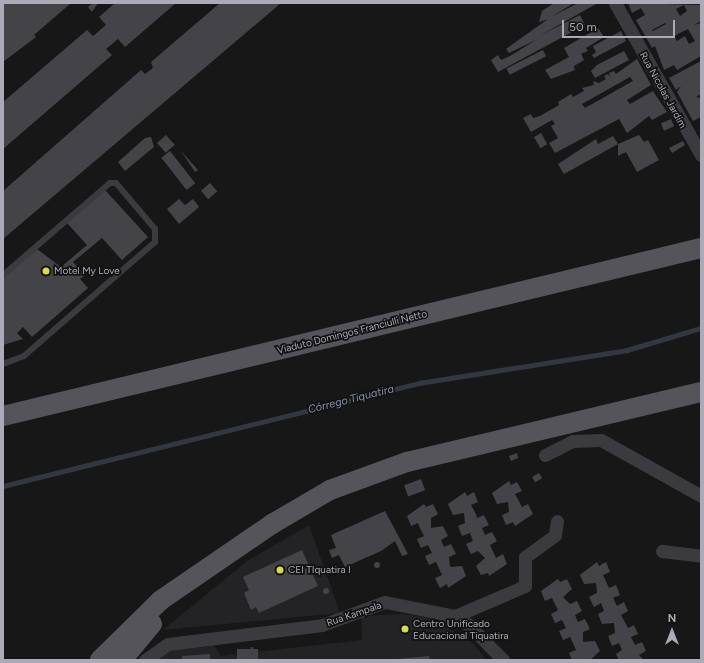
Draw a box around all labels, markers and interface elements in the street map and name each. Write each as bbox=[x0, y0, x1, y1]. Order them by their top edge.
scale bar bbox=[564, 12, 677, 38]
text: 50 m bbox=[569, 20, 597, 34]
street label: Rua Nicolas Jardim bbox=[637, 50, 689, 130]
place label: Motel My Love bbox=[54, 265, 120, 277]
marker: Motel My Love bbox=[41, 266, 51, 276]
street label: Viaduto Domingos Franciulli Netto bbox=[276, 308, 428, 356]
water label: Córrego Tiquatira bbox=[307, 383, 395, 417]
place label: CEI TIquatira I bbox=[288, 564, 351, 576]
marker: CEI TIquatira I bbox=[275, 565, 285, 575]
street label: Rua Kampala bbox=[325, 599, 383, 629]
north arrow bbox=[652, 611, 692, 651]
text: N bbox=[668, 612, 676, 625]
place label: Centro Unificado Educacional Tiquatira bbox=[413, 617, 509, 640]
marker: Centro Unificado Educacional Tiquatira bbox=[400, 624, 410, 634]

